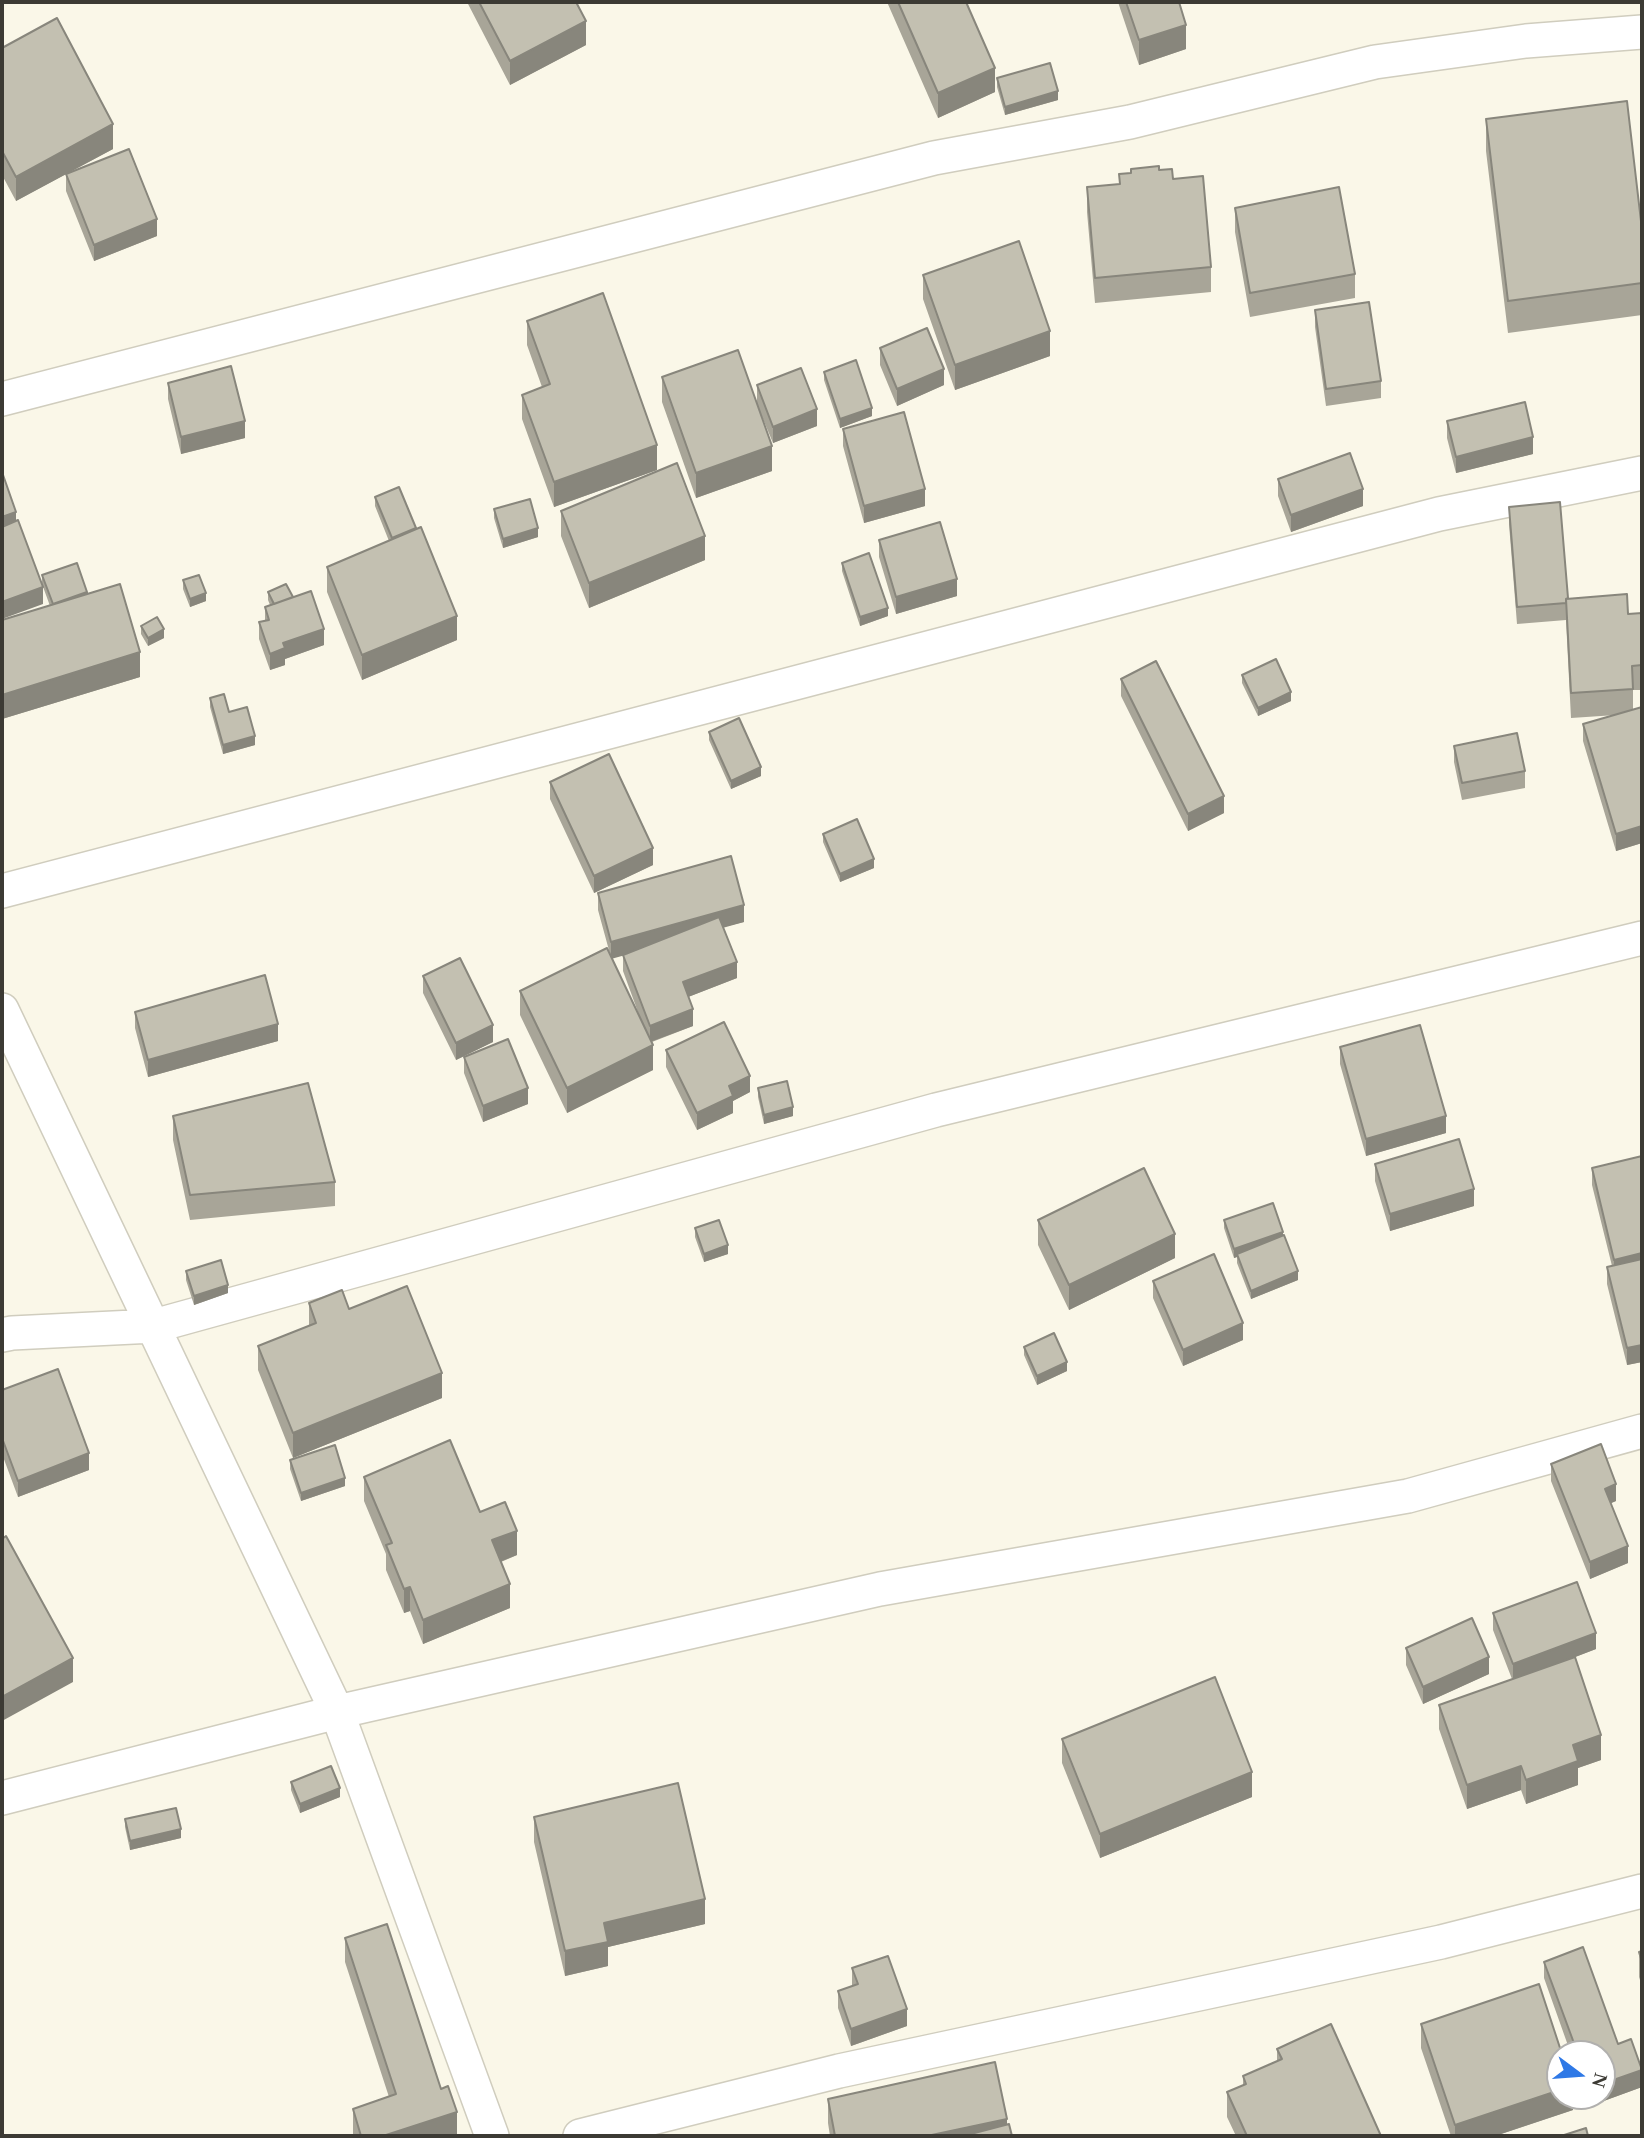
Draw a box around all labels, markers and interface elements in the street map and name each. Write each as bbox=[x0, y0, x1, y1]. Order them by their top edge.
north arrow bbox=[1546, 2040, 1616, 2110]
text: N bbox=[1588, 2071, 1612, 2090]

